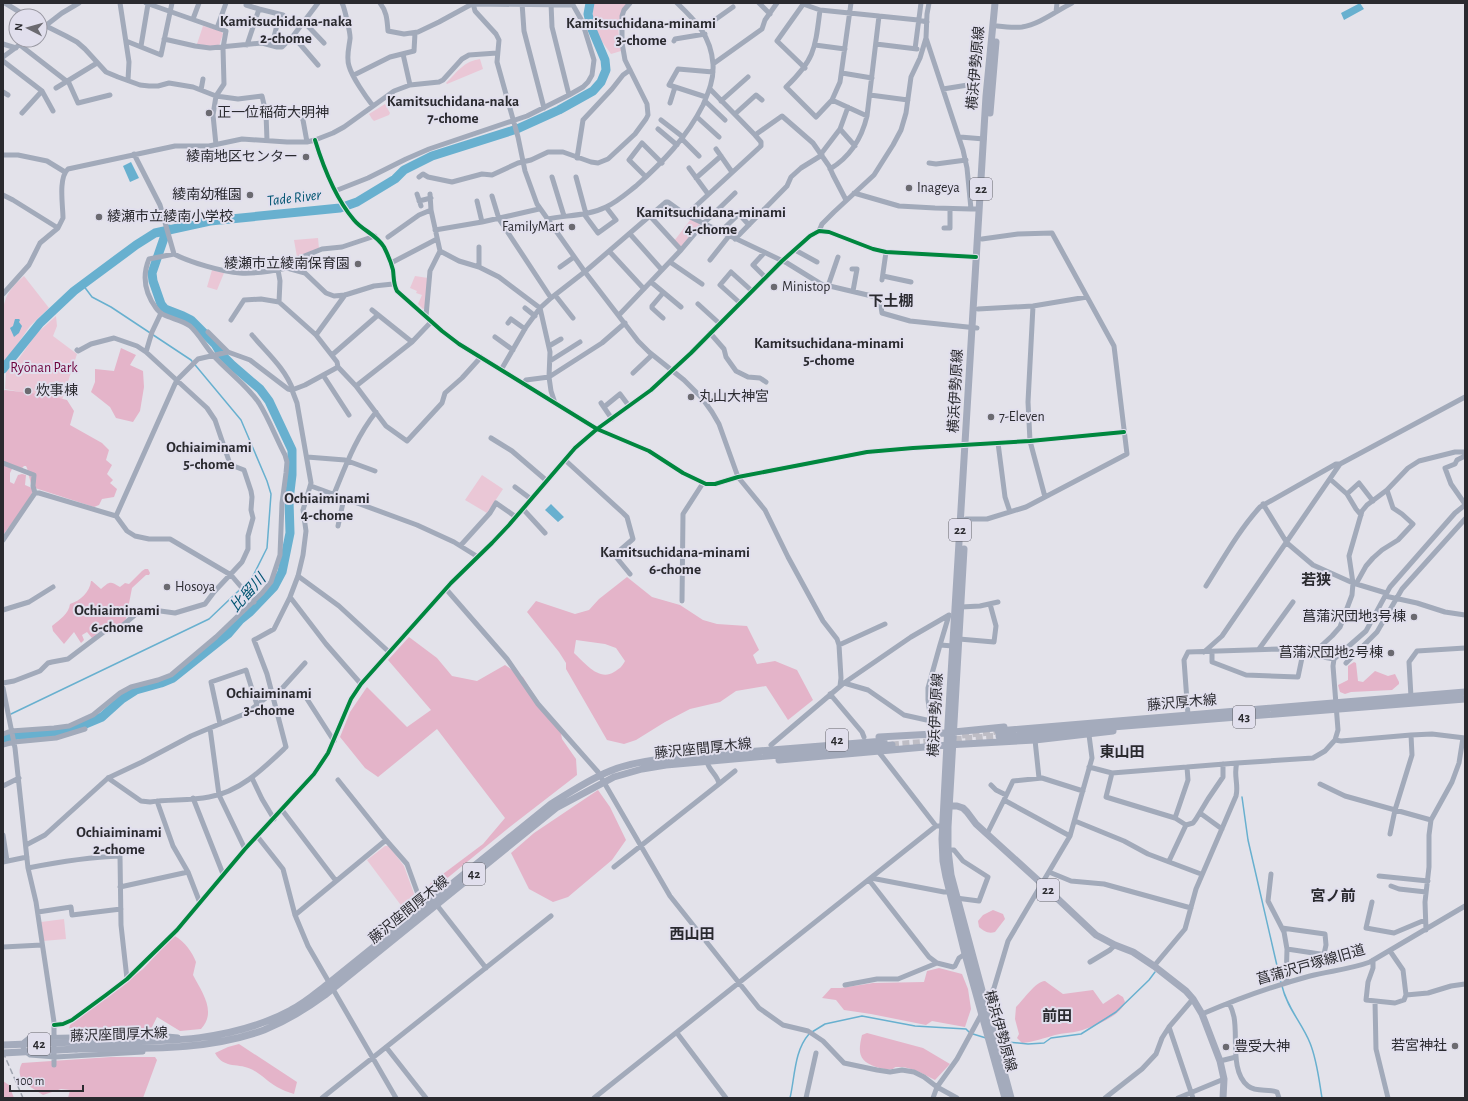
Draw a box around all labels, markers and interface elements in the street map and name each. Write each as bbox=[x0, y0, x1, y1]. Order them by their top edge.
north arrow bbox=[8, 8, 48, 48]
district label: Kamitsuchidana-naka 2-chome bbox=[220, 14, 352, 46]
district label: Kamitsuchidana-minami 3-chome bbox=[566, 16, 716, 48]
text: N bbox=[13, 23, 24, 31]
street label: 横浜伊勢原線 bbox=[964, 25, 987, 110]
district label: Kamitsuchidana-naka 7-chome bbox=[387, 94, 519, 126]
place label: 正一位稲荷大明神 bbox=[217, 104, 329, 120]
marker: 正一位稲荷大明神 bbox=[204, 108, 214, 118]
place label: 綾南地区センター bbox=[186, 149, 298, 164]
marker: 綾南地区センター bbox=[301, 152, 311, 162]
road number: 22 bbox=[970, 178, 992, 200]
place label: Inageya bbox=[917, 181, 960, 195]
marker: Inageya bbox=[904, 183, 914, 193]
place label: 綾南幼稚園 bbox=[172, 187, 242, 202]
water label: Tade River bbox=[266, 187, 323, 209]
marker: 綾南幼稚園 bbox=[245, 190, 255, 200]
district label: Kamitsuchidana-minami 4-chome bbox=[636, 205, 786, 237]
place label: 綾瀬市立綾南小学校 bbox=[107, 209, 233, 224]
marker: 綾瀬市立綾南小学校 bbox=[94, 212, 104, 222]
place label: FamilyMart bbox=[502, 220, 565, 234]
marker: FamilyMart bbox=[567, 222, 577, 232]
place label: 綾瀬市立綾南保育園 bbox=[224, 256, 350, 271]
marker: 綾瀬市立綾南保育園 bbox=[353, 259, 363, 269]
place label: Ministop bbox=[782, 280, 831, 294]
marker: Ministop bbox=[769, 282, 779, 292]
district label: 下土棚 bbox=[868, 293, 914, 309]
district label: Kamitsuchidana-minami 5-chome bbox=[754, 336, 904, 368]
street label: 横浜伊勢原線 bbox=[946, 349, 965, 433]
park label: Ryōnan Park bbox=[10, 361, 78, 375]
place label: 炊事棟 bbox=[36, 382, 78, 398]
marker: 炊事棟 bbox=[23, 386, 33, 396]
place label: 丸山大神宮 bbox=[699, 389, 769, 404]
marker: 丸山大神宮 bbox=[686, 392, 696, 402]
place label: 7-Eleven bbox=[999, 410, 1045, 424]
marker: 7-Eleven bbox=[986, 412, 996, 422]
district label: Ochiaiminami 5-chome bbox=[166, 440, 252, 472]
district label: Ochiaiminami 4-chome bbox=[284, 491, 370, 523]
road number: 22 bbox=[949, 519, 971, 541]
district label: Kamitsuchidana-minami 6-chome bbox=[600, 545, 750, 577]
water label: 比留川 bbox=[227, 569, 270, 615]
district label: 若狭 bbox=[1301, 572, 1331, 588]
place label: Hosoya bbox=[175, 580, 216, 594]
marker: Hosoya bbox=[162, 582, 172, 592]
district label: Ochiaiminami 6-chome bbox=[74, 603, 160, 635]
place label: 菖蒲沢団地3号棟 bbox=[1302, 608, 1406, 624]
marker: 菖蒲沢団地3号棟 bbox=[1409, 612, 1419, 622]
place label: 菖蒲沢団地2号棟 bbox=[1279, 644, 1383, 660]
marker: 菖蒲沢団地2号棟 bbox=[1386, 648, 1396, 658]
street label: 横浜伊勢原線 bbox=[926, 673, 945, 757]
district label: Ochiaiminami 3-chome bbox=[226, 686, 312, 718]
street label: 藤沢厚木線 bbox=[1146, 692, 1217, 713]
road number: 43 bbox=[1233, 706, 1255, 728]
road number: 42 bbox=[826, 729, 848, 751]
street label: 藤沢座間厚木線 bbox=[653, 736, 752, 761]
district label: 東山田 bbox=[1099, 744, 1145, 760]
district label: Ochiaiminami 2-chome bbox=[76, 825, 162, 857]
road number: 42 bbox=[463, 863, 485, 885]
street label: 藤沢座間厚木線 bbox=[366, 873, 451, 946]
road number: 22 bbox=[1037, 879, 1059, 901]
district label: 宮ノ前 bbox=[1310, 887, 1356, 904]
district label: 西山田 bbox=[669, 927, 715, 942]
street label: 菖蒲沢戸塚線旧道 bbox=[1255, 942, 1367, 987]
street label: 横浜伊勢原線 bbox=[982, 988, 1019, 1073]
district label: 前田 bbox=[1042, 1007, 1072, 1024]
street label: 藤沢座間厚木線 bbox=[70, 1025, 168, 1044]
road number: 42 bbox=[28, 1033, 50, 1055]
place label: 若宮神社 bbox=[1391, 1038, 1447, 1053]
place label: 豊受大神 bbox=[1234, 1039, 1290, 1054]
marker: 若宮神社 bbox=[1450, 1041, 1460, 1051]
marker: 豊受大神 bbox=[1221, 1042, 1231, 1052]
scale bar bbox=[10, 1067, 83, 1093]
text: 100 m bbox=[16, 1075, 44, 1087]

